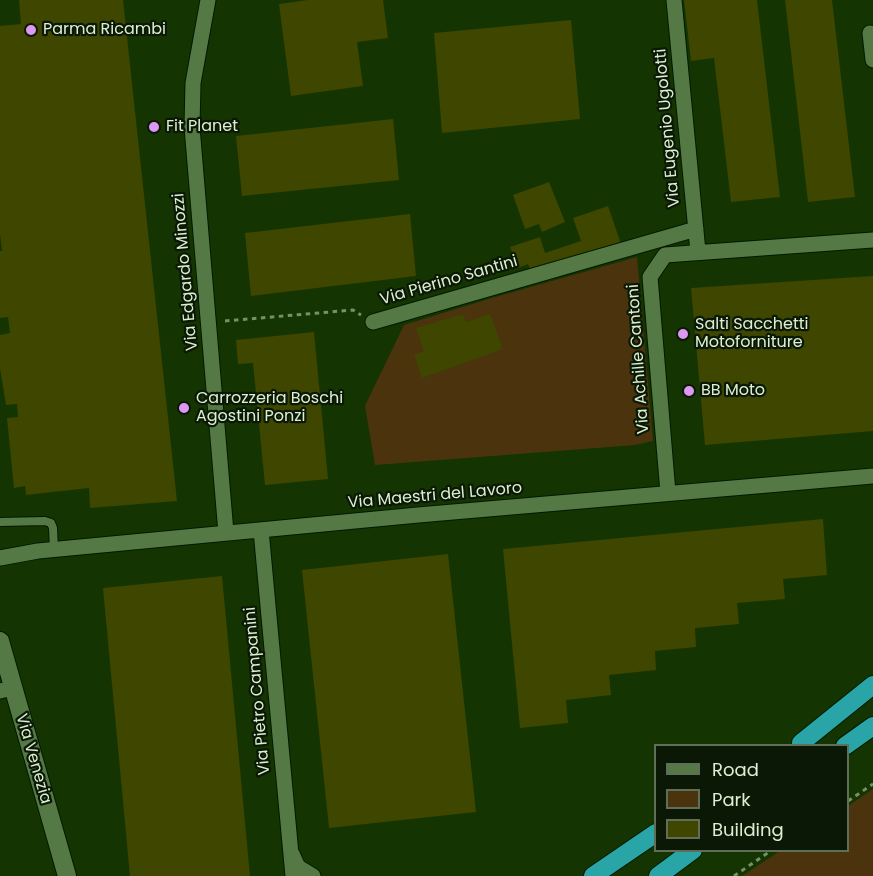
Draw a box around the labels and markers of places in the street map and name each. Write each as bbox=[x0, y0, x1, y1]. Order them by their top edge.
place label: Parma Ricambi bbox=[43, 20, 166, 40]
marker: Parma Ricambi bbox=[24, 23, 38, 37]
place label: Fit Planet bbox=[166, 117, 238, 137]
marker: Fit Planet bbox=[147, 120, 161, 134]
place label: Salti Sacchetti Motoforniture bbox=[695, 315, 809, 353]
marker: Salti Sacchetti Motoforniture bbox=[676, 327, 690, 341]
place label: BB Moto bbox=[701, 381, 765, 401]
marker: BB Moto bbox=[682, 384, 696, 398]
place label: Carrozzeria Boschi Agostini Ponzi bbox=[196, 389, 343, 427]
marker: Carrozzeria Boschi Agostini Ponzi bbox=[177, 401, 191, 415]

